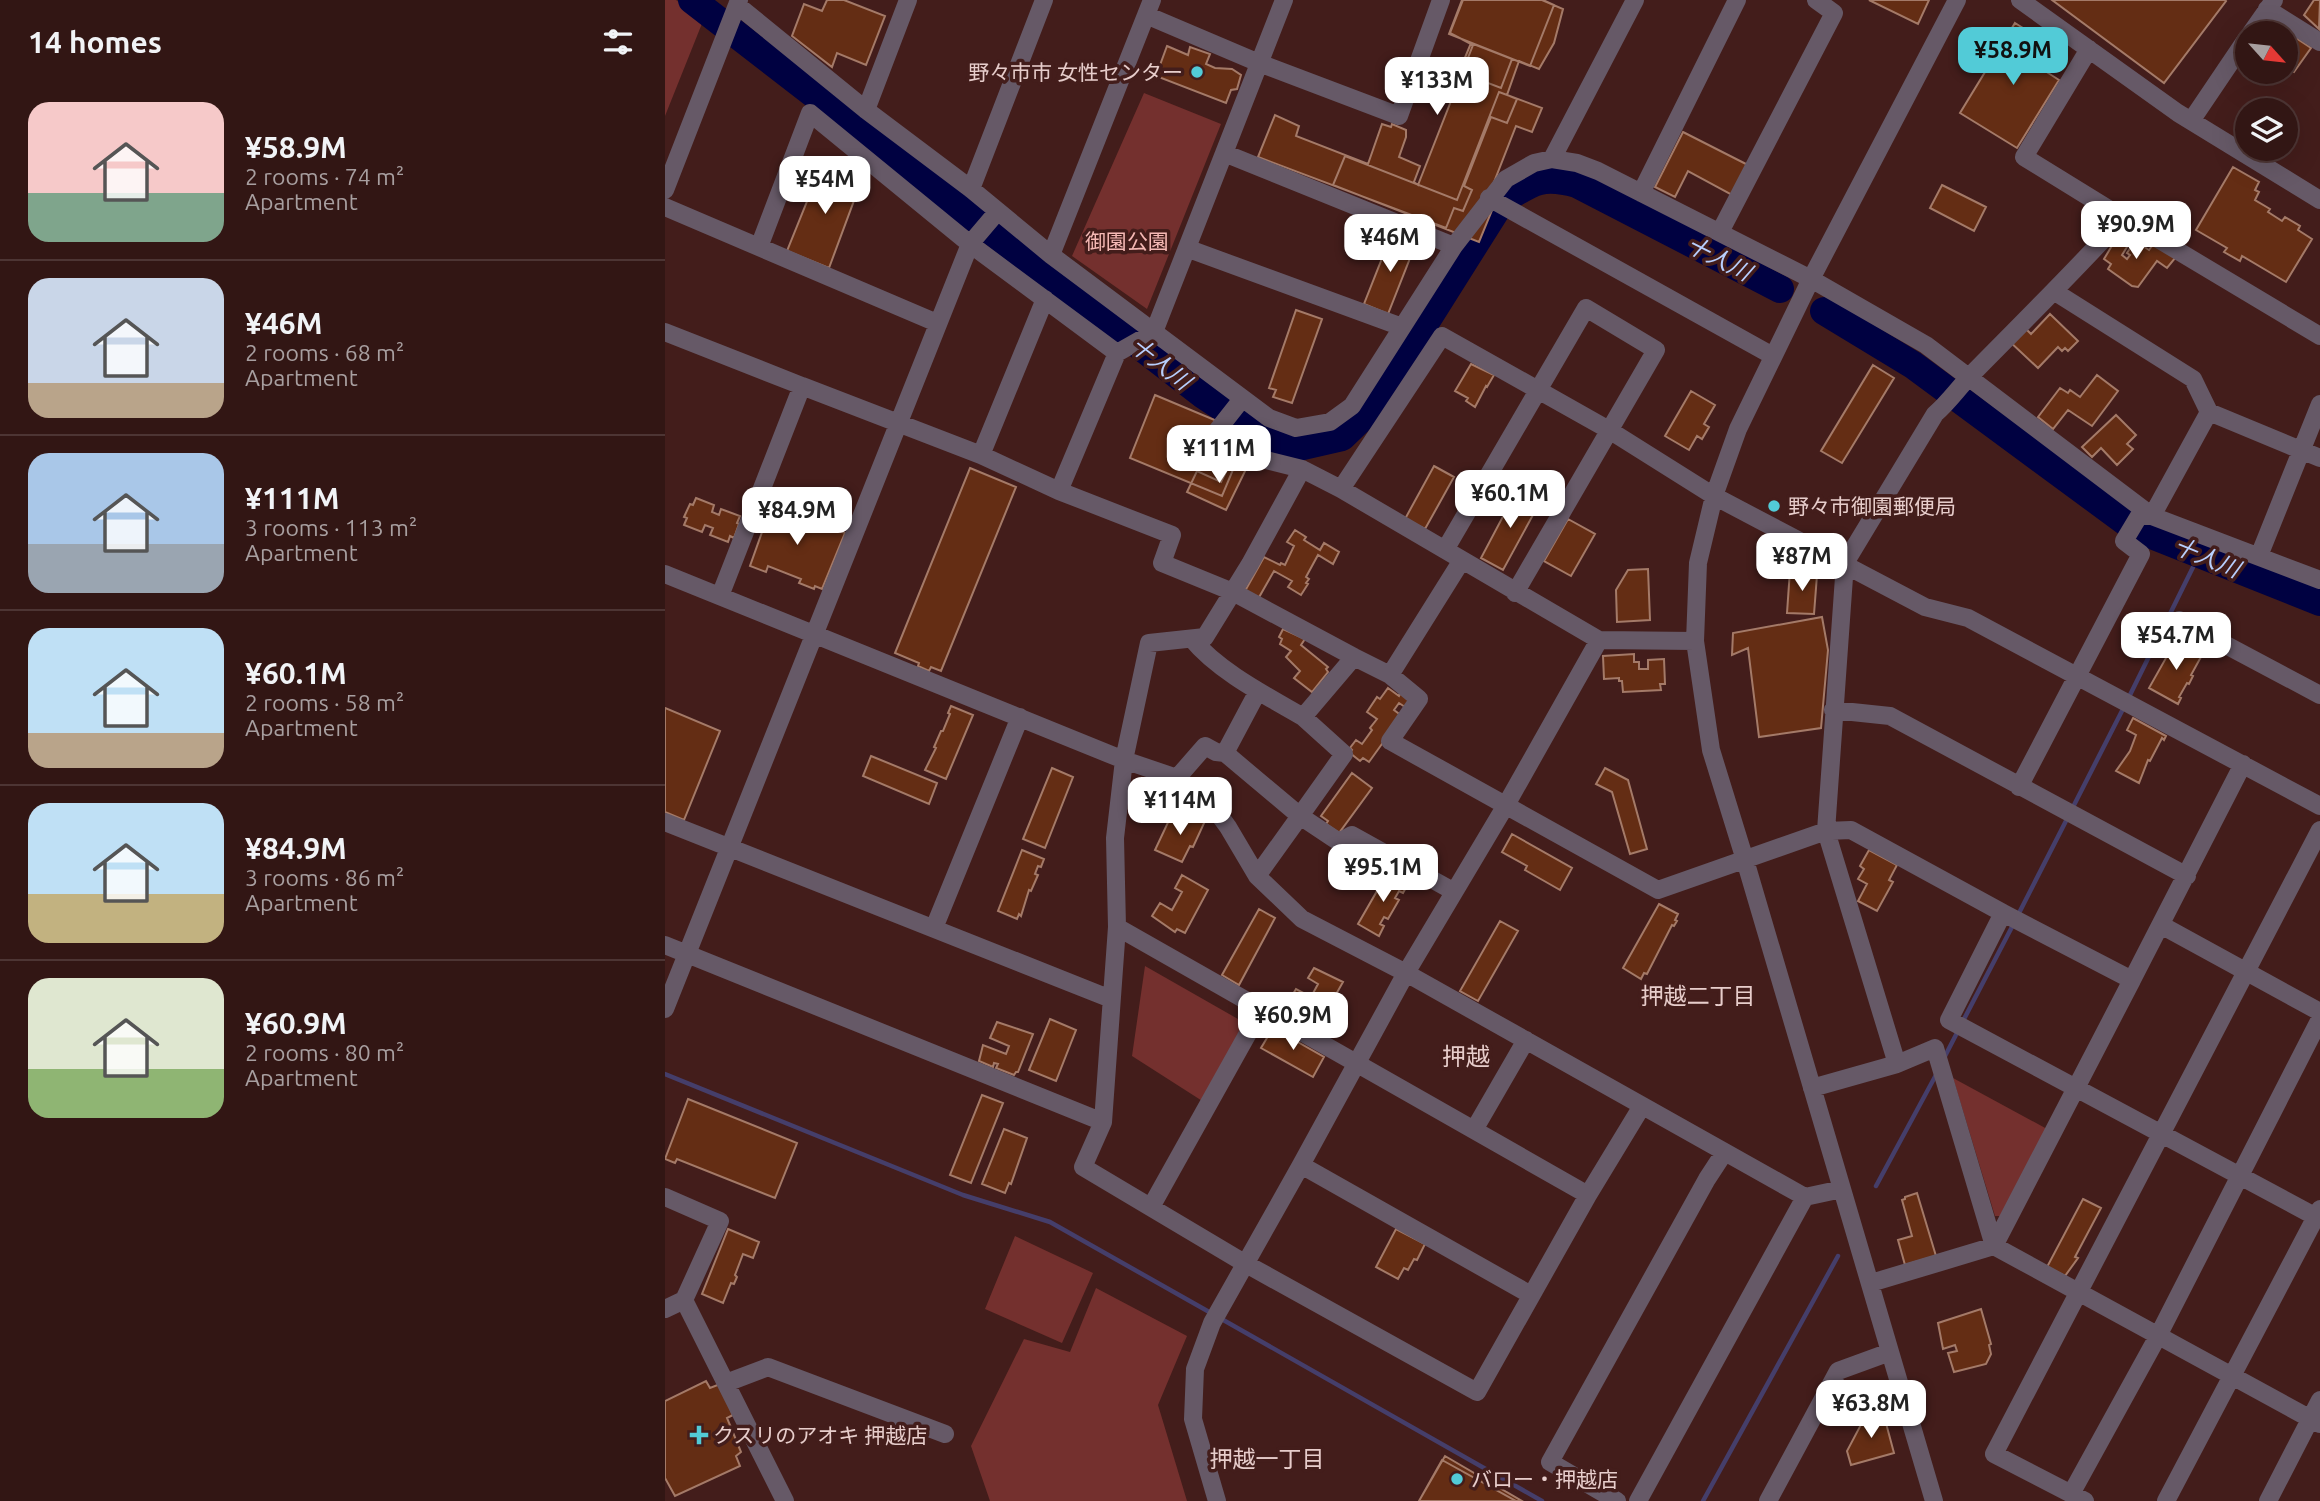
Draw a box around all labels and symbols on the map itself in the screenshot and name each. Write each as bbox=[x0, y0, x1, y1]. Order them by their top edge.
north arrow bbox=[2235, 21, 2298, 84]
pin: ¥58.9M bbox=[1956, 28, 2070, 87]
pin: ¥133M bbox=[1388, 58, 1486, 117]
place label: 野々市市 女性センター bbox=[968, 60, 1183, 84]
marker: 野々市市 女性センター bbox=[1189, 64, 1205, 80]
pin: ¥54M bbox=[784, 156, 866, 216]
pin: ¥90.9M bbox=[2079, 202, 2193, 261]
pin: ¥46M bbox=[1349, 215, 1431, 274]
park label: 御園公園 bbox=[1085, 229, 1169, 253]
water label: 十人川 bbox=[1683, 231, 1758, 286]
water label: 十人川 bbox=[1126, 332, 1198, 396]
pin: ¥111M bbox=[1170, 426, 1268, 485]
pin: ¥60.1M bbox=[1453, 470, 1567, 530]
pin: ¥84.9M bbox=[740, 488, 854, 547]
place label: 野々市御園郵便局 bbox=[1788, 494, 1956, 518]
marker: 野々市御園郵便局 bbox=[1766, 498, 1782, 514]
water label: 十人川 bbox=[2170, 532, 2246, 583]
pin: ¥87M bbox=[1761, 534, 1843, 593]
pin: ¥54.7M bbox=[2119, 612, 2233, 672]
pin: ¥114M bbox=[1131, 778, 1229, 837]
pin: ¥95.1M bbox=[1326, 844, 1440, 904]
district label: 押越二丁目 bbox=[1641, 983, 1756, 1008]
pin: ¥60.9M bbox=[1236, 992, 1350, 1052]
district label: 押越 bbox=[1442, 1043, 1490, 1070]
pin: ¥63.8M bbox=[1814, 1380, 1928, 1440]
place label: クスリのアオキ 押越店 bbox=[713, 1423, 927, 1447]
marker: クスリのアオキ 押越店 bbox=[691, 1427, 707, 1443]
district label: 押越一丁目 bbox=[1210, 1446, 1325, 1471]
place label: バロー・押越店 bbox=[1471, 1467, 1618, 1491]
marker: バロー・押越店 bbox=[1449, 1471, 1465, 1487]

